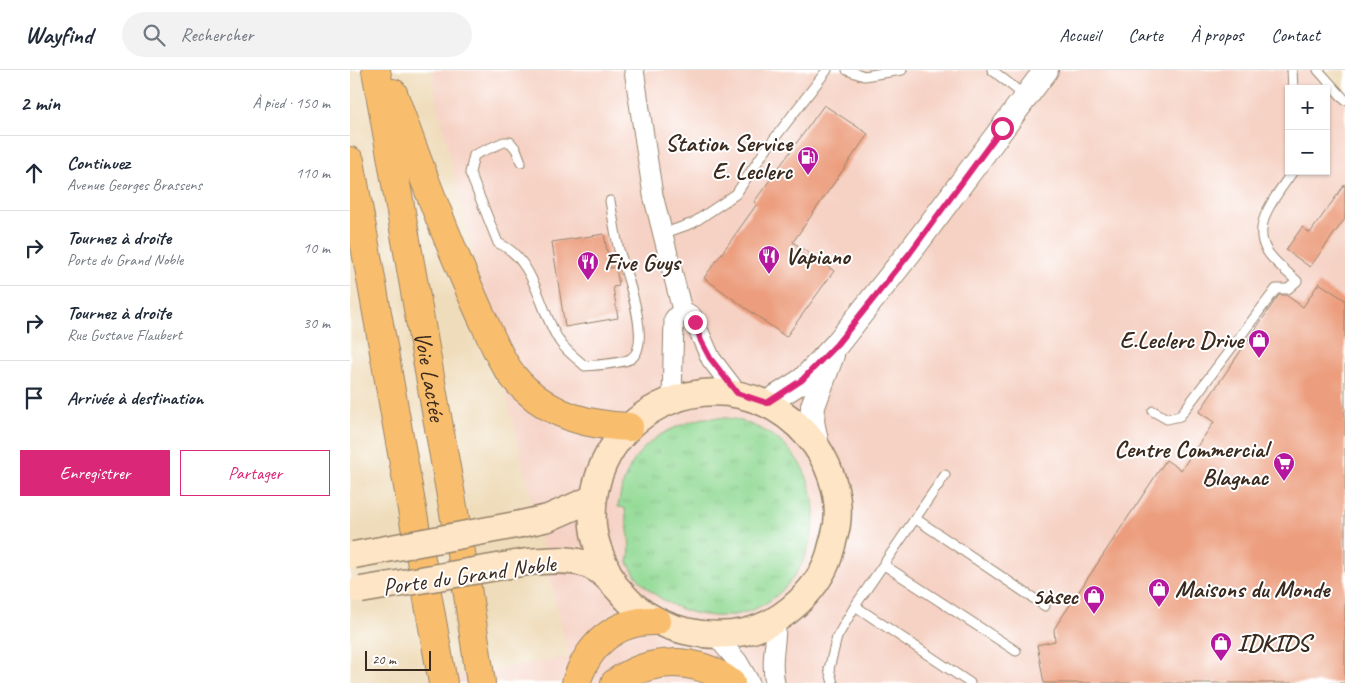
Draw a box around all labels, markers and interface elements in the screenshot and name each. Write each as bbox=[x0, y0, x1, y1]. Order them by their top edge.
search box bbox=[122, 12, 472, 57]
text: Wayfind bbox=[25, 20, 92, 50]
icon: search bbox=[140, 21, 168, 49]
text: Rechercher bbox=[180, 23, 253, 47]
text: Accueil bbox=[1060, 24, 1100, 46]
text: Carte bbox=[1128, 24, 1163, 46]
text: À propos bbox=[1191, 24, 1243, 46]
text: Contact bbox=[1271, 24, 1320, 46]
map controls bbox=[1285, 85, 1330, 175]
button: + bbox=[1285, 85, 1330, 130]
text: 2 min bbox=[20, 90, 60, 116]
text: À pied · 150 m bbox=[252, 93, 330, 113]
route start bbox=[991, 117, 1014, 140]
place label: Station Service E. Leclerc bbox=[665, 128, 794, 186]
button: − bbox=[1285, 130, 1330, 175]
fuel station icon: Station Service E. Leclerc bbox=[796, 145, 820, 176]
text: Continuez bbox=[67, 151, 130, 175]
icon: ahead bbox=[20, 159, 48, 187]
text: 110 m bbox=[296, 163, 330, 183]
text: Avenue Georges Brassens bbox=[67, 175, 202, 195]
text: Tournez à droite bbox=[67, 226, 171, 250]
icon: right bbox=[20, 234, 48, 262]
text: 10 m bbox=[303, 238, 330, 258]
place label: Vapiano bbox=[785, 241, 852, 271]
restaurant icon: Vapiano bbox=[757, 244, 781, 275]
place label: Five Guys bbox=[604, 247, 682, 277]
text: Porte du Grand Noble bbox=[67, 250, 183, 270]
restaurant icon: Five Guys bbox=[576, 250, 600, 281]
text: Tournez à droite bbox=[67, 301, 171, 325]
icon: right bbox=[20, 309, 48, 337]
route end bbox=[684, 311, 707, 334]
text: 30 m bbox=[303, 313, 330, 333]
text: Rue Gustave Flaubert bbox=[67, 325, 182, 345]
place label: E.Leclerc Drive bbox=[1120, 325, 1245, 355]
shop icon: E.Leclerc Drive bbox=[1247, 328, 1271, 359]
street label: Voie Lactée bbox=[407, 329, 453, 426]
icon: arrive bbox=[20, 384, 48, 412]
text: Arrivée à destination bbox=[67, 386, 203, 410]
place label: Centre Commercial Blagnac bbox=[1114, 434, 1273, 492]
button: Enregistrer bbox=[20, 450, 170, 496]
button: Partager bbox=[180, 450, 330, 496]
supermarket icon: Centre Commercial Blagnac bbox=[1272, 451, 1296, 482]
street label: Porte du Grand Noble bbox=[381, 548, 560, 602]
place label: Maisons du Monde bbox=[1175, 574, 1331, 604]
shop icon: Maisons du Monde bbox=[1147, 577, 1171, 608]
place label: 5àsec bbox=[1032, 581, 1079, 611]
shop icon: 5àsec bbox=[1082, 584, 1106, 615]
place label: IDKIDS bbox=[1237, 628, 1315, 658]
shop icon: IDKIDS bbox=[1209, 631, 1233, 662]
scale bar bbox=[365, 648, 431, 671]
text: 20 m bbox=[372, 651, 396, 668]

